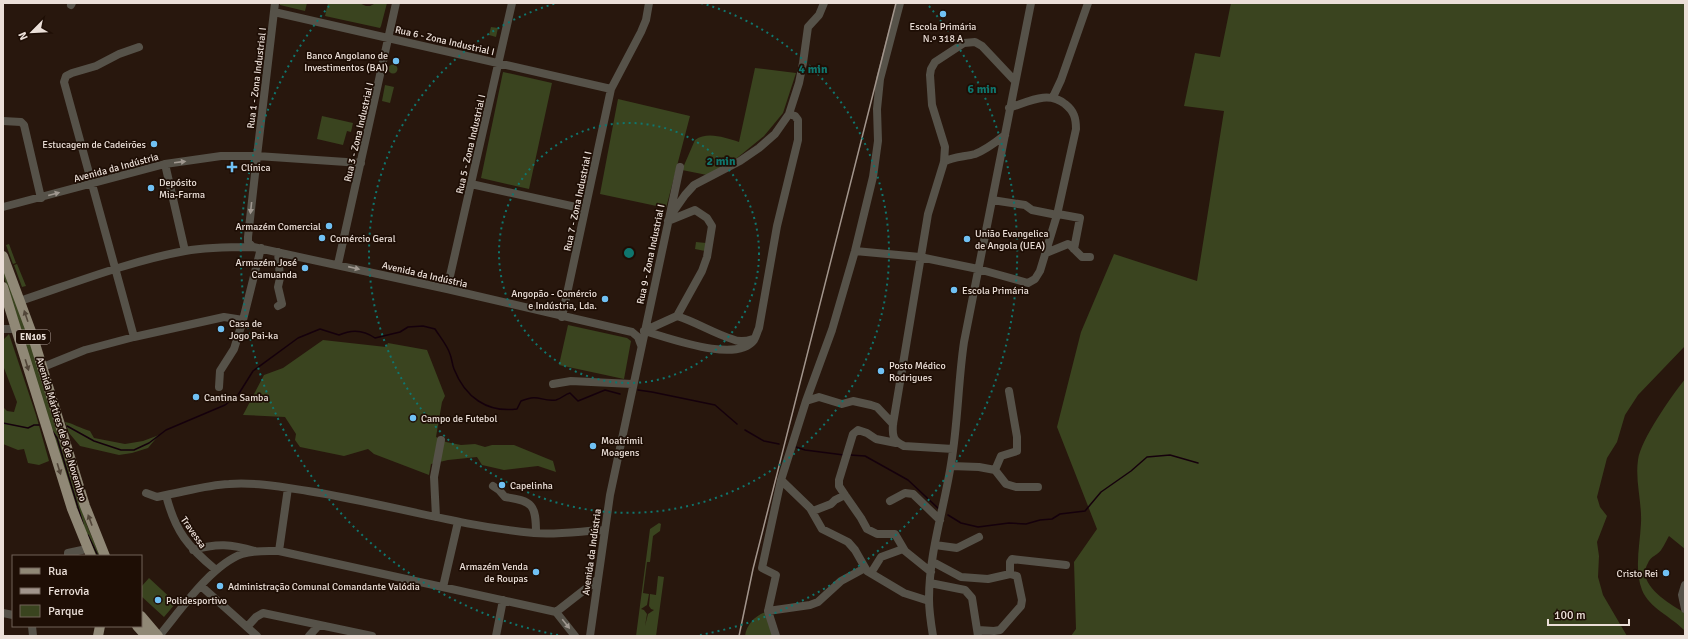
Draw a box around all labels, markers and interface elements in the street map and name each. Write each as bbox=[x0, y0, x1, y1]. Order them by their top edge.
marker: Escola Primária N.º 318 A bbox=[938, 9, 948, 19]
north arrow bbox=[12, 12, 52, 52]
place label: Escola Primária N.º 318 A bbox=[910, 21, 976, 45]
street label: Rua 6 - Zona Industrial I bbox=[394, 24, 496, 58]
street label: Rua 1 - Zona Industrial I bbox=[245, 27, 269, 129]
text: N bbox=[16, 30, 31, 42]
place label: Banco Angolano de Investimentos (BAI) bbox=[304, 50, 388, 74]
marker: Banco Angolano de Investimentos (BAI) bbox=[391, 56, 401, 66]
text: 4 min bbox=[799, 62, 828, 77]
street label: Rua 3 - Zona Industrial I bbox=[342, 81, 376, 183]
text: 6 min bbox=[968, 82, 997, 97]
street label: Rua 5 - Zona Industrial I bbox=[454, 93, 488, 195]
place label: Estucagem de Cadeirões bbox=[42, 139, 147, 151]
marker: Estucagem de Cadeirões bbox=[149, 139, 159, 149]
street label: Rua 7 - Zona Industrial I bbox=[562, 150, 594, 252]
street label: Avenida da Indústria bbox=[73, 151, 160, 185]
text: 2 min bbox=[707, 154, 736, 169]
one-way arrow bbox=[174, 159, 186, 165]
marker: Clínica bbox=[226, 161, 238, 173]
place label: Clínica bbox=[241, 162, 271, 174]
place label: Depósito Mia-Farma bbox=[159, 177, 205, 201]
marker: Depósito Mia-Farma bbox=[146, 183, 156, 193]
one-way arrow bbox=[49, 191, 61, 197]
one-way arrow bbox=[248, 202, 255, 215]
street label: Rua 9 - Zona Industrial I bbox=[635, 203, 667, 305]
place label: Armazém Comercial bbox=[236, 221, 321, 233]
marker: Armazém Comercial bbox=[324, 221, 334, 231]
place label: União Evangelica de Angola (UEA) bbox=[975, 228, 1049, 252]
marker: Comércio Geral bbox=[317, 233, 327, 243]
place label: Comércio Geral bbox=[330, 233, 396, 245]
marker: União Evangelica de Angola (UEA) bbox=[962, 234, 972, 244]
centre of rings bbox=[622, 246, 636, 260]
place label: Armazém José Camuanda bbox=[236, 257, 297, 281]
street label: Avenida da Indústria bbox=[381, 259, 469, 291]
marker: Armazém José Camuanda bbox=[300, 263, 310, 273]
one-way arrow bbox=[348, 265, 360, 271]
marker: Escola Primária bbox=[949, 285, 959, 295]
place label: Escola Primária bbox=[962, 285, 1029, 297]
place label: Angopão - Comércio e Indústria, Lda. bbox=[511, 288, 597, 312]
marker: Angopão - Comércio e Indústria, Lda. bbox=[600, 294, 610, 304]
one-way arrow bbox=[22, 309, 28, 321]
place label: Casa de Jogo Pai-ka bbox=[229, 318, 278, 342]
marker: Casa de Jogo Pai-ka bbox=[216, 324, 226, 334]
road number: EN105 bbox=[16, 330, 50, 344]
street label: Avenida Mártires de 8 de Novembro bbox=[33, 356, 89, 503]
one-way arrow bbox=[24, 359, 30, 371]
place label: Posto Médico Rodrigues bbox=[889, 360, 946, 384]
marker: Posto Médico Rodrigues bbox=[876, 366, 886, 376]
marker: Cantina Samba bbox=[191, 392, 201, 402]
place label: Cantina Samba bbox=[204, 392, 268, 404]
marker: Campo de Futebol bbox=[408, 413, 418, 423]
place label: Campo de Futebol bbox=[421, 413, 498, 425]
place label: Moatrimil Moagens bbox=[601, 435, 643, 459]
marker: Moatrimil Moagens bbox=[588, 441, 598, 451]
one-way arrow bbox=[56, 464, 62, 476]
marker: Capelinha bbox=[497, 480, 507, 490]
place label: Capelinha bbox=[510, 480, 553, 492]
street label: Avenida da Indústria bbox=[580, 508, 604, 596]
one-way arrow bbox=[87, 513, 93, 525]
street label: Travessa bbox=[178, 514, 208, 551]
legend bbox=[12, 555, 142, 627]
place label: Armazém Venda de Roupas bbox=[460, 561, 529, 585]
text: Rua bbox=[48, 564, 68, 579]
marker: Armazém Venda de Roupas bbox=[531, 567, 541, 577]
place label: Cristo Rei bbox=[1617, 568, 1658, 580]
marker: Cristo Rei bbox=[1661, 568, 1671, 578]
marker: Administração Comunal Comandante Valódia bbox=[215, 581, 225, 591]
place label: Administração Comunal Comandante Valódia bbox=[228, 581, 420, 593]
text: Ferrovia bbox=[48, 584, 89, 599]
marker: Polidesportivo bbox=[153, 595, 163, 605]
place label: Polidesportivo bbox=[166, 595, 227, 607]
scale bar bbox=[1548, 601, 1629, 627]
text: Parque bbox=[48, 604, 84, 619]
text: 100 m bbox=[1554, 608, 1586, 623]
one-way arrow bbox=[561, 618, 570, 629]

